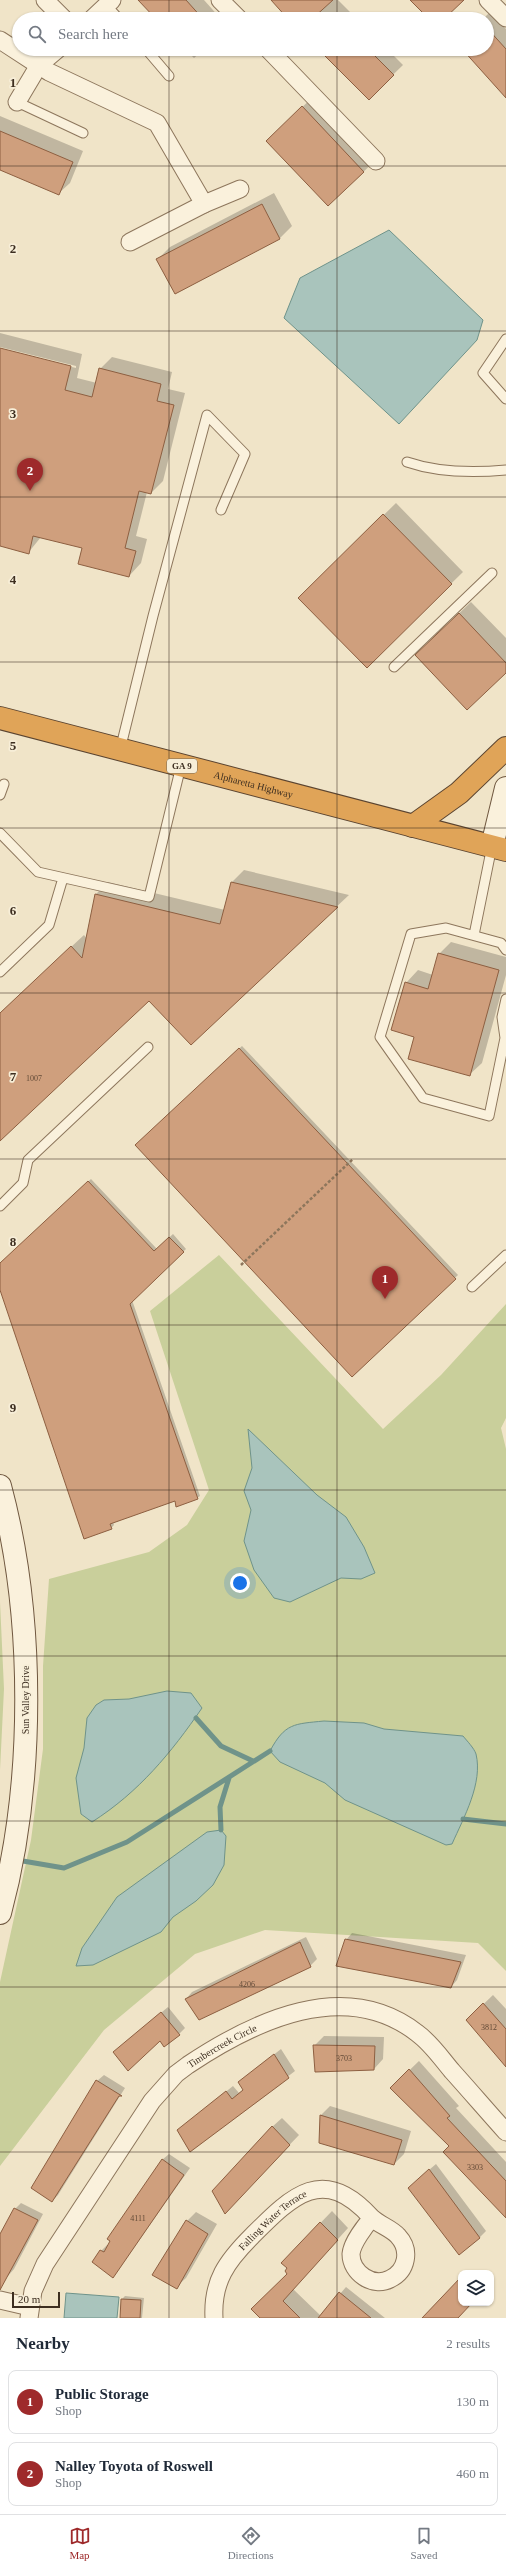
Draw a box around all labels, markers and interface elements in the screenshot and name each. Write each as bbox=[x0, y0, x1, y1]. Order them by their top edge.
search box bbox=[12, 12, 494, 56]
icon: search bbox=[26, 23, 48, 45]
text: Search here bbox=[58, 26, 128, 42]
text: 1 bbox=[10, 75, 16, 90]
text: 2 bbox=[10, 241, 16, 256]
text: 3 bbox=[10, 406, 17, 421]
pin: 2 bbox=[17, 458, 43, 491]
text: 4 bbox=[10, 572, 17, 587]
text: 5 bbox=[10, 738, 17, 753]
road number: GA 9 bbox=[167, 759, 197, 773]
street label: Alpharetta Highway bbox=[213, 769, 294, 800]
text: 6 bbox=[10, 903, 17, 918]
text: 7 bbox=[10, 1069, 17, 1084]
house number: 1007 bbox=[26, 1074, 42, 1083]
text: 8 bbox=[10, 1234, 17, 1249]
pin: 1 bbox=[372, 1266, 398, 1299]
text: 9 bbox=[10, 1400, 17, 1415]
your location bbox=[230, 1573, 250, 1593]
street label: Sun Valley Drive bbox=[20, 1665, 31, 1734]
house number: 4206 bbox=[239, 1980, 255, 1989]
street label: Timbercreek Circle bbox=[185, 2022, 259, 2070]
house number: 3812 bbox=[481, 2023, 497, 2032]
house number: 3703 bbox=[336, 2054, 352, 2063]
house number: 3303 bbox=[467, 2163, 483, 2172]
street label: Falling Water Terrace bbox=[236, 2188, 309, 2252]
house number: 4111 bbox=[130, 2214, 146, 2223]
map controls bbox=[458, 2270, 494, 2306]
button: layers bbox=[458, 2270, 494, 2306]
scale bar bbox=[12, 2290, 60, 2309]
text: 20 m bbox=[18, 2293, 40, 2305]
text: Nearby bbox=[16, 2334, 70, 2353]
text: 2 results bbox=[446, 2336, 490, 2351]
text: Public Storage bbox=[55, 2386, 149, 2402]
text: 1 bbox=[27, 2394, 33, 2409]
text: 130 m bbox=[456, 2394, 489, 2409]
text: Shop bbox=[55, 2403, 82, 2418]
text: Nalley Toyota of Roswell bbox=[55, 2458, 213, 2474]
text: 2 bbox=[27, 2466, 33, 2481]
text: 460 m bbox=[456, 2466, 489, 2481]
text: Shop bbox=[55, 2475, 82, 2490]
tab: Map bbox=[69, 2525, 91, 2561]
tab: Directions bbox=[228, 2525, 273, 2561]
tab: Saved bbox=[411, 2525, 437, 2561]

